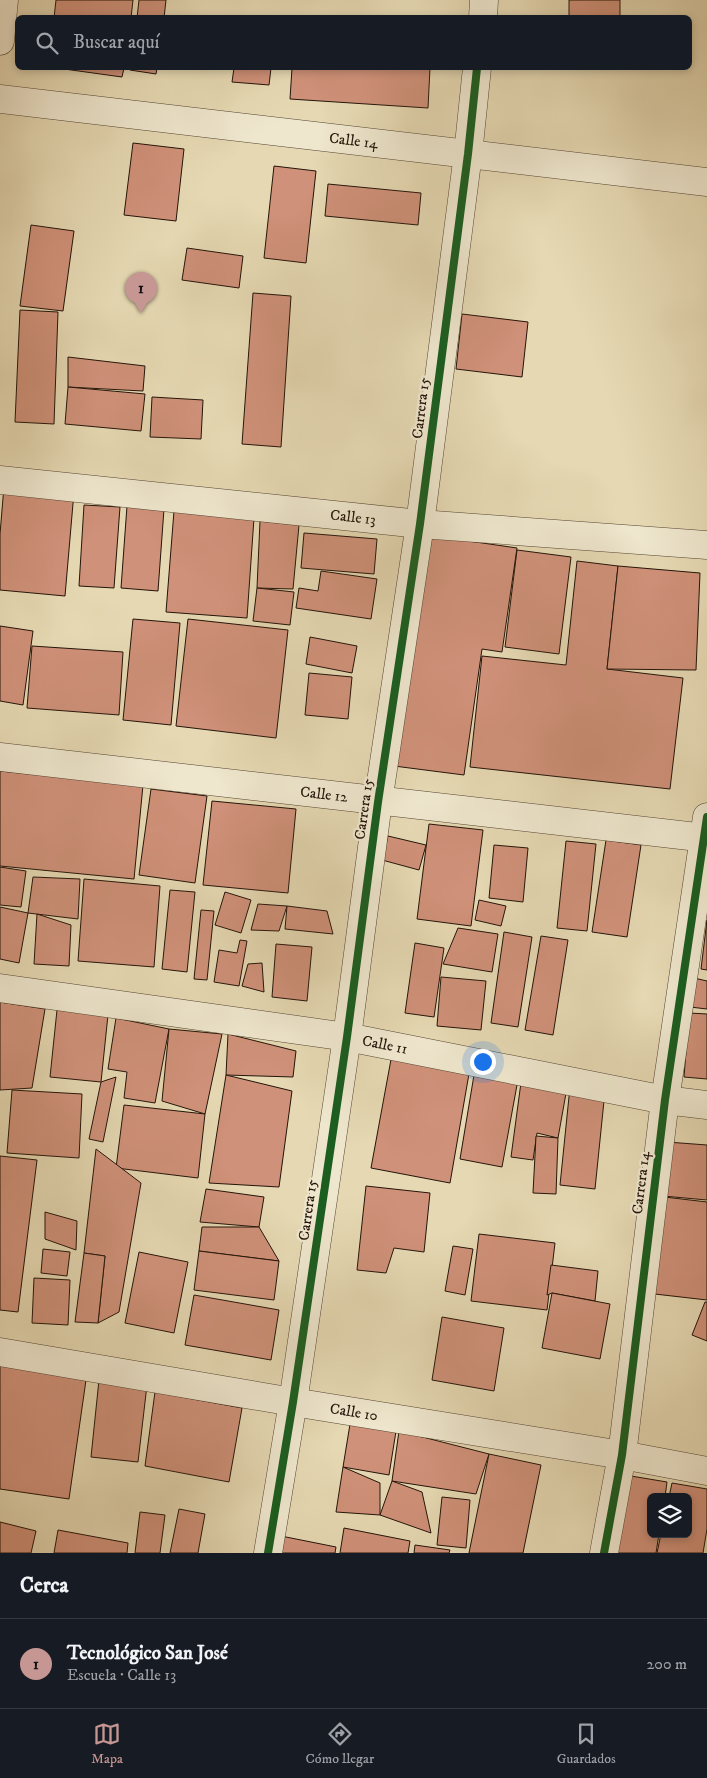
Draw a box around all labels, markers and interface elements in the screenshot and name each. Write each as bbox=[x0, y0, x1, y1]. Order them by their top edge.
search box bbox=[15, 15, 692, 70]
icon: search bbox=[33, 29, 61, 57]
text: Buscar aquí bbox=[73, 31, 159, 54]
street label: Calle 14 bbox=[328, 128, 379, 153]
pin: 1 bbox=[125, 272, 157, 313]
street label: Carrera 15 bbox=[408, 376, 434, 440]
street label: Calle 13 bbox=[329, 505, 377, 529]
street label: Carrera 15 bbox=[350, 777, 378, 841]
street label: Calle 12 bbox=[299, 782, 349, 806]
street label: Calle 11 bbox=[361, 1031, 409, 1058]
your location bbox=[470, 1049, 496, 1075]
street label: Carrera 14 bbox=[628, 1150, 654, 1215]
street label: Carrera 15 bbox=[294, 1178, 322, 1242]
street label: Calle 10 bbox=[329, 1399, 379, 1425]
map controls bbox=[647, 1493, 692, 1538]
button: layers bbox=[647, 1493, 692, 1538]
text: Cerca bbox=[20, 1573, 68, 1599]
text: Tecnológico San José bbox=[67, 1642, 228, 1665]
text: 1 bbox=[33, 1654, 39, 1674]
text: 200 m bbox=[646, 1654, 687, 1674]
text: Escuela · Calle 13 bbox=[67, 1665, 176, 1685]
tab: Mapa bbox=[91, 1720, 123, 1768]
tab: Cómo llegar bbox=[306, 1720, 374, 1768]
tab: Guardados bbox=[557, 1720, 616, 1768]

